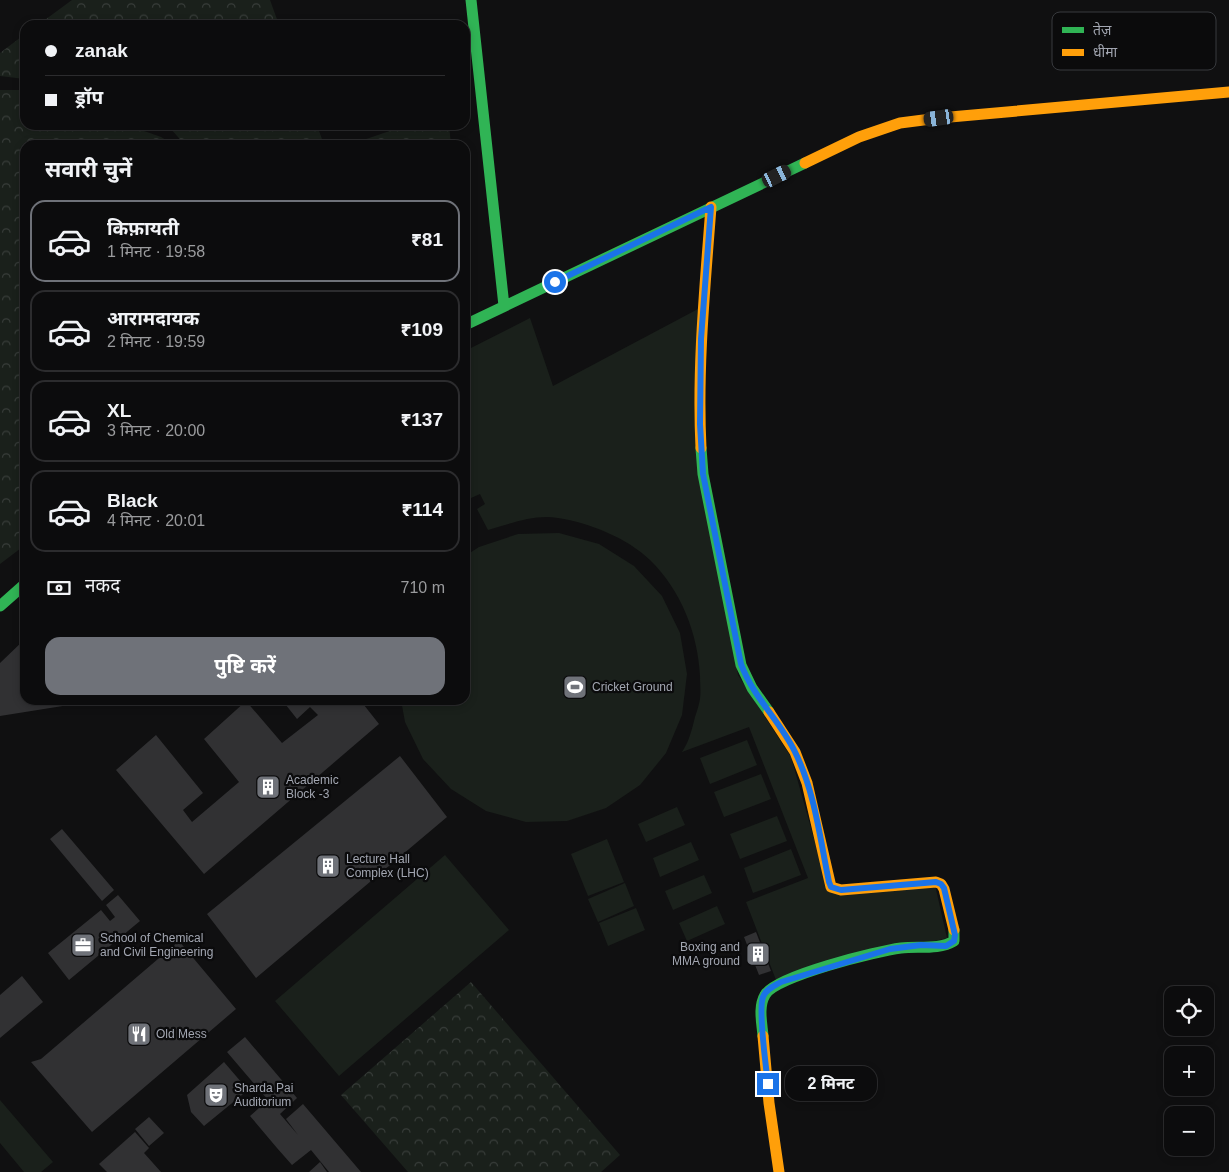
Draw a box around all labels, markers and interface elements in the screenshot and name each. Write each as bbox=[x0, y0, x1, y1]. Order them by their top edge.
legend bbox=[1052, 12, 1216, 70]
text: तेज़ bbox=[1093, 21, 1112, 38]
text: zanak bbox=[75, 40, 128, 61]
text: धीमा bbox=[1093, 44, 1118, 60]
text: ड्रॉप bbox=[75, 87, 103, 108]
car bbox=[923, 108, 954, 128]
text: सवारी चुनें bbox=[45, 157, 132, 182]
car bbox=[760, 163, 793, 189]
text: किफ़ायती bbox=[107, 218, 179, 239]
icon: car bbox=[47, 219, 92, 264]
text: ₹81 bbox=[411, 229, 443, 250]
text: 1 मिनट · 19:58 bbox=[107, 243, 205, 260]
route start bbox=[544, 271, 566, 293]
text: आरामदायक bbox=[107, 308, 199, 329]
icon: car bbox=[47, 309, 92, 354]
text: ₹109 bbox=[400, 319, 443, 340]
text: 2 मिनट · 19:59 bbox=[107, 333, 205, 350]
icon: car bbox=[47, 399, 92, 444]
text: XL bbox=[107, 400, 131, 421]
text: ₹137 bbox=[400, 409, 443, 430]
text: 3 मिनट · 20:00 bbox=[107, 422, 205, 439]
icon: car bbox=[47, 489, 92, 534]
text: Black bbox=[107, 490, 158, 511]
text: ₹114 bbox=[401, 499, 443, 520]
text: 4 मिनट · 20:01 bbox=[107, 512, 205, 529]
icon: cash bbox=[45, 574, 73, 602]
text: नकद bbox=[85, 575, 120, 596]
text: 710 m bbox=[401, 579, 445, 596]
button: पुष्टि करें bbox=[45, 637, 445, 695]
sports icon: Cricket Ground bbox=[562, 674, 588, 700]
place label: Cricket Ground bbox=[592, 680, 673, 694]
place label: Academic Block -3 bbox=[286, 773, 339, 801]
building icon: Academic Block -3 bbox=[255, 774, 281, 800]
place label: Lecture Hall Complex (LHC) bbox=[346, 852, 429, 880]
building icon: Lecture Hall Complex (LHC) bbox=[315, 853, 341, 879]
place label: School of Chemical and Civil Engineering bbox=[100, 931, 213, 959]
office icon: School of Chemical and Civil Engineering bbox=[70, 932, 96, 958]
place label: Boxing and MMA ground bbox=[672, 940, 740, 968]
building icon: Boxing and MMA ground bbox=[745, 941, 771, 967]
map controls bbox=[1164, 986, 1214, 1156]
button: locate bbox=[1164, 986, 1214, 1036]
restaurant icon: Old Mess bbox=[126, 1021, 152, 1047]
place label: Old Mess bbox=[156, 1027, 207, 1041]
button: + bbox=[1164, 1046, 1214, 1096]
callout: 2 मिनट bbox=[786, 1066, 878, 1102]
route end bbox=[757, 1073, 779, 1095]
text: 2 मिनट bbox=[808, 1075, 854, 1092]
place label: Sharda Pai Auditorium bbox=[234, 1081, 293, 1109]
theatre icon: Sharda Pai Auditorium bbox=[203, 1082, 229, 1108]
button: − bbox=[1164, 1106, 1214, 1156]

